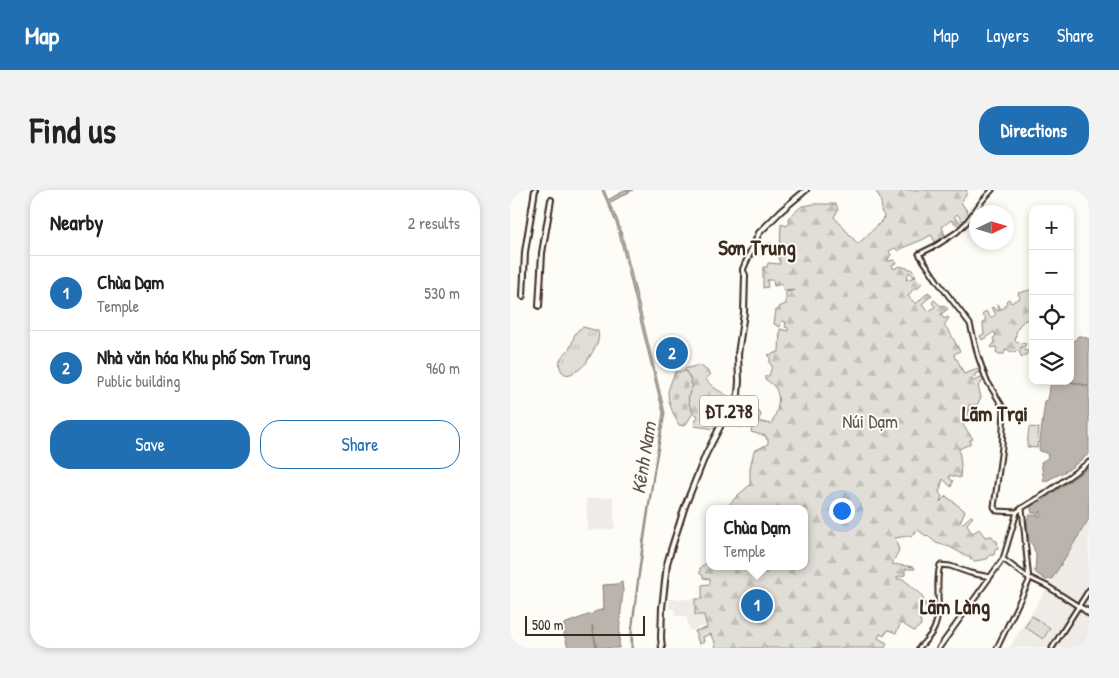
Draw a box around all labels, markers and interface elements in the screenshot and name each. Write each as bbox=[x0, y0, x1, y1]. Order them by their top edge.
text: Map bbox=[25, 19, 59, 51]
text: Map bbox=[933, 23, 959, 48]
text: Layers bbox=[987, 23, 1029, 48]
text: Share bbox=[1057, 23, 1094, 48]
button: Directions bbox=[979, 106, 1089, 155]
text: Find us bbox=[30, 107, 116, 154]
north arrow bbox=[969, 205, 1014, 250]
map controls bbox=[1029, 205, 1074, 385]
button: + bbox=[1029, 205, 1074, 250]
text: Nearby bbox=[50, 208, 103, 237]
text: 2 results bbox=[408, 212, 460, 234]
district label: Sơn Trung bbox=[718, 233, 796, 263]
button: − bbox=[1029, 250, 1074, 295]
text: Chùa Dạm bbox=[97, 269, 164, 295]
text: 1 bbox=[63, 282, 69, 304]
text: 530 m bbox=[424, 282, 460, 304]
text: Temple bbox=[97, 295, 139, 317]
button: locate bbox=[1029, 295, 1074, 340]
pin: 2 bbox=[656, 334, 688, 372]
button: layers bbox=[1029, 340, 1074, 385]
text: Nhà văn hóa Khu phố Sơn Trung bbox=[97, 344, 311, 370]
text: 2 bbox=[62, 357, 70, 379]
text: 960 m bbox=[426, 357, 460, 379]
text: Public building bbox=[97, 370, 180, 392]
road number: ĐT.278 bbox=[700, 396, 758, 427]
district label: Lãm Trại bbox=[962, 399, 1028, 428]
park label: Núi Dạm bbox=[842, 408, 898, 434]
water label: Kênh Nam bbox=[624, 419, 662, 496]
button: Save bbox=[50, 420, 250, 469]
button: Share bbox=[260, 420, 460, 469]
your location bbox=[829, 498, 855, 524]
popup bbox=[706, 505, 808, 570]
text: Chùa Dạm bbox=[723, 514, 791, 540]
text: Temple bbox=[723, 540, 766, 562]
pin: 1 bbox=[741, 586, 773, 624]
district label: Lãm Làng bbox=[920, 592, 990, 622]
scale bar bbox=[525, 613, 645, 636]
text: 500 m bbox=[532, 615, 563, 634]

